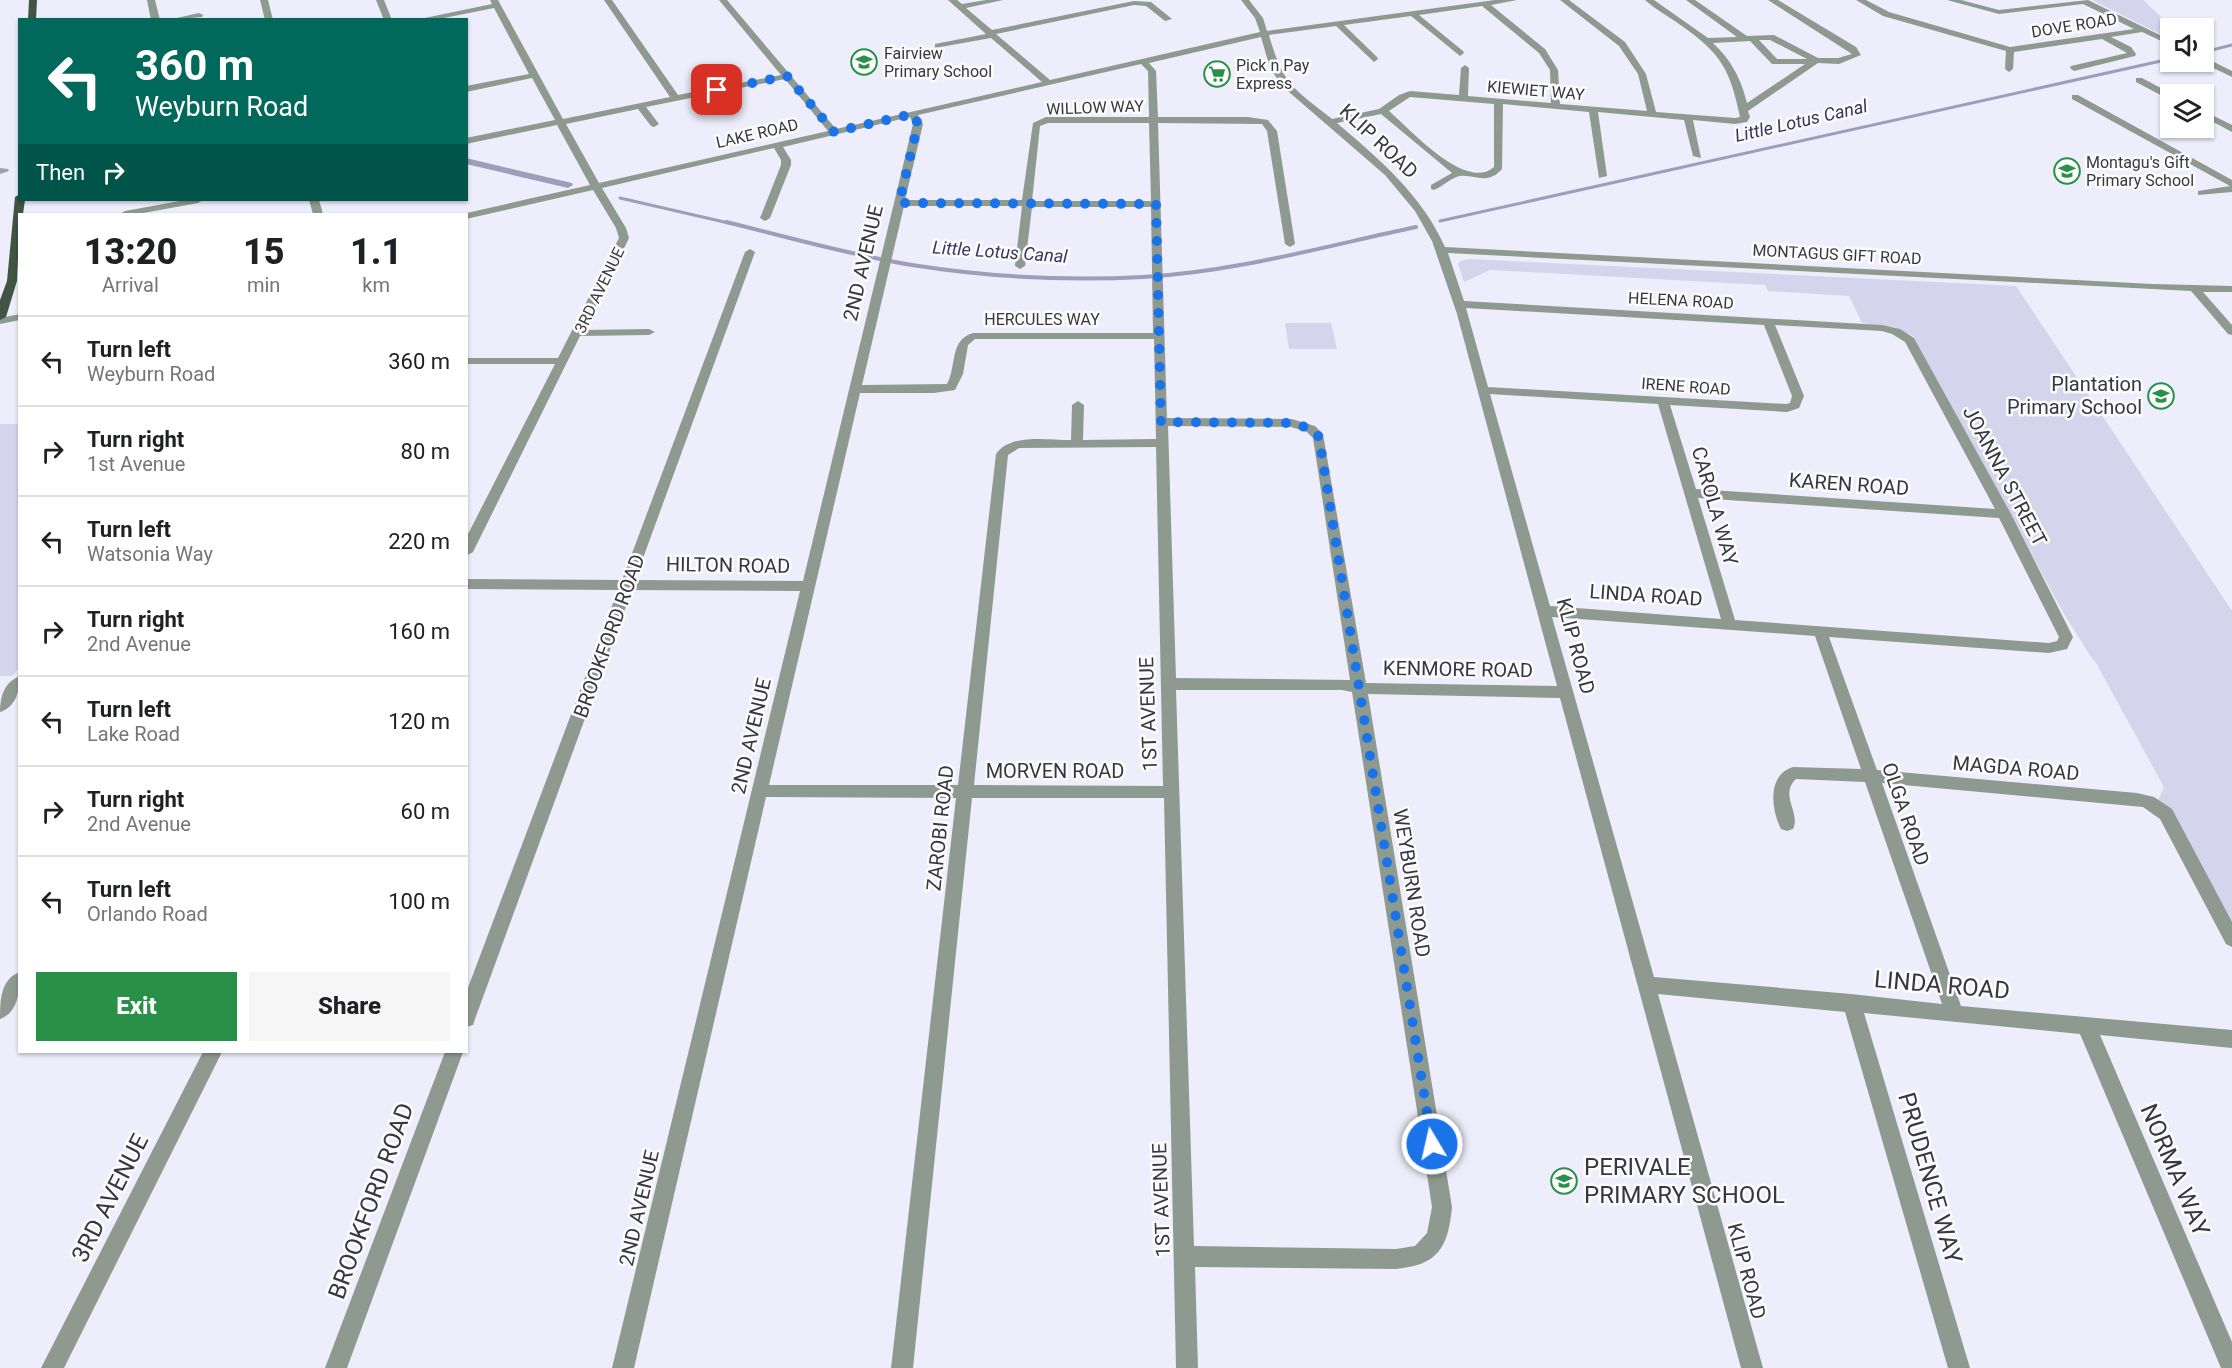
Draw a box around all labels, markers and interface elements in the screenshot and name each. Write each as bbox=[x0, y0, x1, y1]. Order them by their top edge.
street label: DOVE ROAD bbox=[2030, 9, 2118, 42]
map controls bbox=[2160, 18, 2214, 138]
button: sound bbox=[2160, 18, 2214, 72]
text: 360 m bbox=[135, 41, 254, 90]
icon: left bbox=[36, 42, 114, 120]
place label: Fairview Primary School bbox=[884, 44, 992, 81]
school or university icon: Fairview Primary School bbox=[849, 47, 879, 77]
place label: Pick n Pay Express bbox=[1236, 56, 1310, 93]
supermarket icon: Pick n Pay Express bbox=[1202, 59, 1232, 89]
pin bbox=[691, 64, 742, 115]
icon: arrive bbox=[700, 73, 733, 106]
street label: KIEWIET WAY bbox=[1486, 77, 1586, 104]
button: layers bbox=[2160, 84, 2214, 138]
text: Weyburn Road bbox=[135, 91, 308, 123]
water label: Little Lotus Canal bbox=[1733, 95, 1870, 146]
street label: WILLOW WAY bbox=[1046, 96, 1145, 119]
street label: KLIP ROAD bbox=[1335, 99, 1423, 183]
street label: LAKE ROAD bbox=[714, 115, 800, 152]
place label: Montagu's Gift Primary School bbox=[2086, 153, 2194, 190]
icon: right bbox=[97, 156, 130, 189]
school or university icon: Montagu's Gift Primary School bbox=[2052, 156, 2082, 186]
text: Then bbox=[36, 160, 85, 185]
street label: 2ND AVENUE bbox=[838, 203, 888, 323]
text: 13:20 bbox=[84, 231, 177, 273]
text: 15 bbox=[243, 231, 284, 273]
text: 1.1 bbox=[350, 231, 402, 273]
water label: Little Lotus Canal bbox=[932, 236, 1069, 267]
street label: MONTAGUS GIFT ROAD bbox=[1752, 241, 1922, 268]
street label: 3RD AVENUE bbox=[570, 244, 628, 336]
text: Arrival bbox=[102, 273, 159, 297]
text: min bbox=[247, 273, 280, 297]
text: km bbox=[362, 273, 390, 297]
street label: HELENA ROAD bbox=[1628, 288, 1734, 313]
street label: HERCULES WAY bbox=[984, 310, 1100, 329]
text: Turn left bbox=[87, 337, 171, 362]
icon: left bbox=[36, 345, 69, 378]
text: 360 m bbox=[388, 349, 450, 374]
text: Weyburn Road bbox=[87, 362, 215, 386]
place label: Plantation Primary School bbox=[2007, 372, 2142, 419]
street label: IRENE ROAD bbox=[1641, 374, 1731, 399]
school or university icon: Plantation Primary School bbox=[2146, 381, 2176, 411]
street label: JOANNA STREET bbox=[1958, 402, 2052, 550]
text: Turn right bbox=[87, 427, 184, 452]
icon: right bbox=[36, 435, 69, 468]
text: 80 m bbox=[401, 439, 450, 464]
street label: CAROLA WAY bbox=[1687, 444, 1743, 568]
text: 1st Avenue bbox=[87, 452, 185, 476]
street label: KAREN ROAD bbox=[1788, 468, 1910, 500]
text: Turn left bbox=[87, 517, 171, 542]
icon: left bbox=[36, 525, 69, 558]
text: 220 m bbox=[388, 529, 450, 554]
text: Watsonia Way bbox=[87, 542, 213, 566]
street label: BROOKFORD ROAD bbox=[568, 551, 650, 721]
street label: HILTON ROAD bbox=[666, 552, 790, 578]
street label: LINDA ROAD bbox=[1589, 579, 1703, 611]
street label: KLIP ROAD bbox=[1552, 595, 1600, 697]
text: Turn right bbox=[87, 607, 184, 632]
icon: right bbox=[36, 615, 69, 648]
text: 160 m bbox=[388, 619, 450, 644]
text: 2nd Avenue bbox=[87, 632, 191, 656]
street label: 1ST AVENUE bbox=[1134, 656, 1162, 772]
street label: KENMORE ROAD bbox=[1383, 656, 1533, 682]
street label: 2ND AVENUE bbox=[726, 676, 776, 796]
text: Turn left bbox=[87, 697, 171, 722]
icon: left bbox=[36, 705, 69, 738]
text: 120 m bbox=[388, 709, 450, 734]
text: Lake Road bbox=[87, 722, 180, 746]
street label: MAGDA ROAD bbox=[1952, 751, 2080, 785]
street label: MORVEN ROAD bbox=[986, 759, 1124, 783]
street label: OLGA ROAD bbox=[1877, 759, 1935, 869]
street label: ZAROBI ROAD bbox=[921, 764, 959, 892]
text: Turn right bbox=[87, 787, 184, 812]
icon: right bbox=[36, 795, 69, 828]
text: 60 m bbox=[401, 799, 450, 824]
street label: WEYBURN ROAD bbox=[1388, 807, 1436, 959]
text: 2nd Avenue bbox=[87, 812, 191, 836]
text: Turn left bbox=[87, 877, 171, 902]
icon: left bbox=[36, 885, 69, 918]
text: 100 m bbox=[388, 889, 450, 914]
text: Orlando Road bbox=[87, 902, 208, 926]
street label: LINDA ROAD bbox=[1873, 965, 2011, 1005]
button: Exit bbox=[36, 972, 237, 1041]
button: Share bbox=[249, 972, 450, 1041]
street label: PRUDENCE WAY bbox=[1892, 1089, 1968, 1267]
street label: BROOKFORD ROAD bbox=[323, 1099, 419, 1303]
street label: NORMA WAY bbox=[2135, 1100, 2216, 1241]
position arrow bbox=[1400, 1112, 1464, 1176]
street label: 3RD AVENUE bbox=[66, 1129, 154, 1267]
street label: 1ST AVENUE bbox=[1147, 1142, 1175, 1258]
street label: 2ND AVENUE bbox=[614, 1148, 664, 1268]
place label: PERIVALE PRIMARY SCHOOL bbox=[1584, 1153, 1785, 1209]
school or university icon: PERIVALE PRIMARY SCHOOL bbox=[1549, 1166, 1579, 1196]
street label: KLIP ROAD bbox=[1723, 1220, 1771, 1322]

